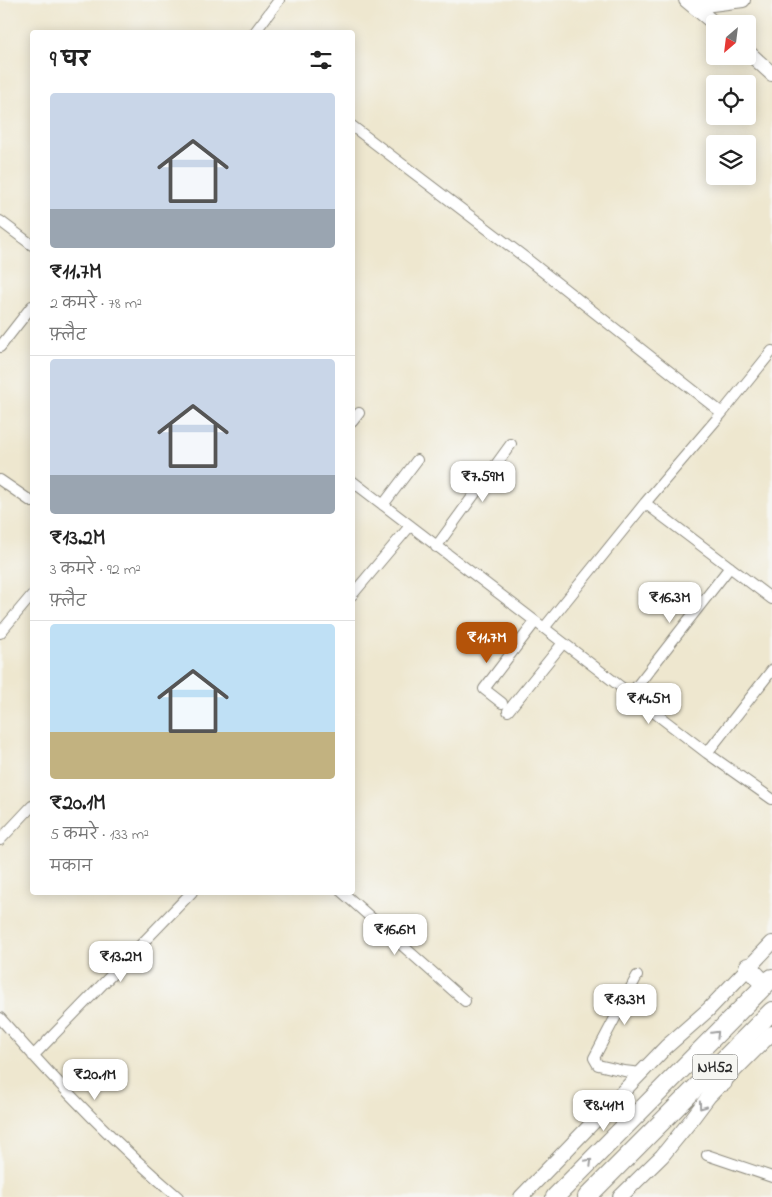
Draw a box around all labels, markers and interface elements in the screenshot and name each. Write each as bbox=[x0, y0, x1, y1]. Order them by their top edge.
north arrow bbox=[706, 15, 756, 65]
map controls bbox=[706, 15, 756, 185]
text: 9 घर bbox=[50, 46, 90, 76]
icon: filters bbox=[307, 46, 335, 74]
button: locate bbox=[706, 75, 756, 125]
icon: home bbox=[148, 126, 238, 216]
button: layers bbox=[706, 135, 756, 185]
text: ₹11.7M bbox=[50, 258, 102, 288]
text: 2 कमरे · 78 m² bbox=[50, 292, 142, 316]
text: फ़्लैट bbox=[50, 324, 86, 348]
icon: home bbox=[148, 391, 238, 481]
pin: ₹7.59M bbox=[442, 460, 524, 503]
text: ₹7.59M bbox=[461, 465, 505, 489]
text: ₹13.2M bbox=[50, 524, 105, 554]
text: 3 कमरे · 92 m² bbox=[50, 558, 141, 582]
pin: ₹16.3M bbox=[629, 582, 711, 624]
text: ₹16.3M bbox=[649, 586, 691, 610]
text: फ़्लैट bbox=[50, 590, 86, 614]
pin: ₹11.7M bbox=[446, 622, 528, 664]
text: ₹11.7M bbox=[467, 626, 507, 650]
icon: home bbox=[148, 656, 238, 746]
pin: ₹14.5M bbox=[608, 682, 690, 725]
text: ₹14.5M bbox=[627, 687, 671, 711]
text: ₹20.1M bbox=[50, 789, 106, 819]
text: 5 कमरे · 133 m² bbox=[50, 823, 149, 847]
text: मकान bbox=[50, 855, 92, 879]
pin: ₹16.6M bbox=[354, 914, 436, 956]
text: ₹16.6M bbox=[374, 918, 416, 942]
pin: ₹13.2M bbox=[80, 940, 162, 983]
text: ₹13.2M bbox=[100, 945, 142, 969]
pin: ₹13.3M bbox=[584, 984, 666, 1026]
text: ₹13.3M bbox=[605, 988, 645, 1012]
one-way arrow bbox=[710, 1031, 719, 1040]
road number: NH52 bbox=[692, 1054, 738, 1080]
pin: ₹20.1M bbox=[54, 1058, 136, 1101]
text: ₹20.1M bbox=[74, 1063, 116, 1087]
pin: ₹8.41M bbox=[563, 1090, 645, 1132]
text: ₹8.41M bbox=[584, 1094, 624, 1118]
one-way arrow bbox=[699, 1100, 707, 1109]
one-way arrow bbox=[584, 1159, 593, 1168]

